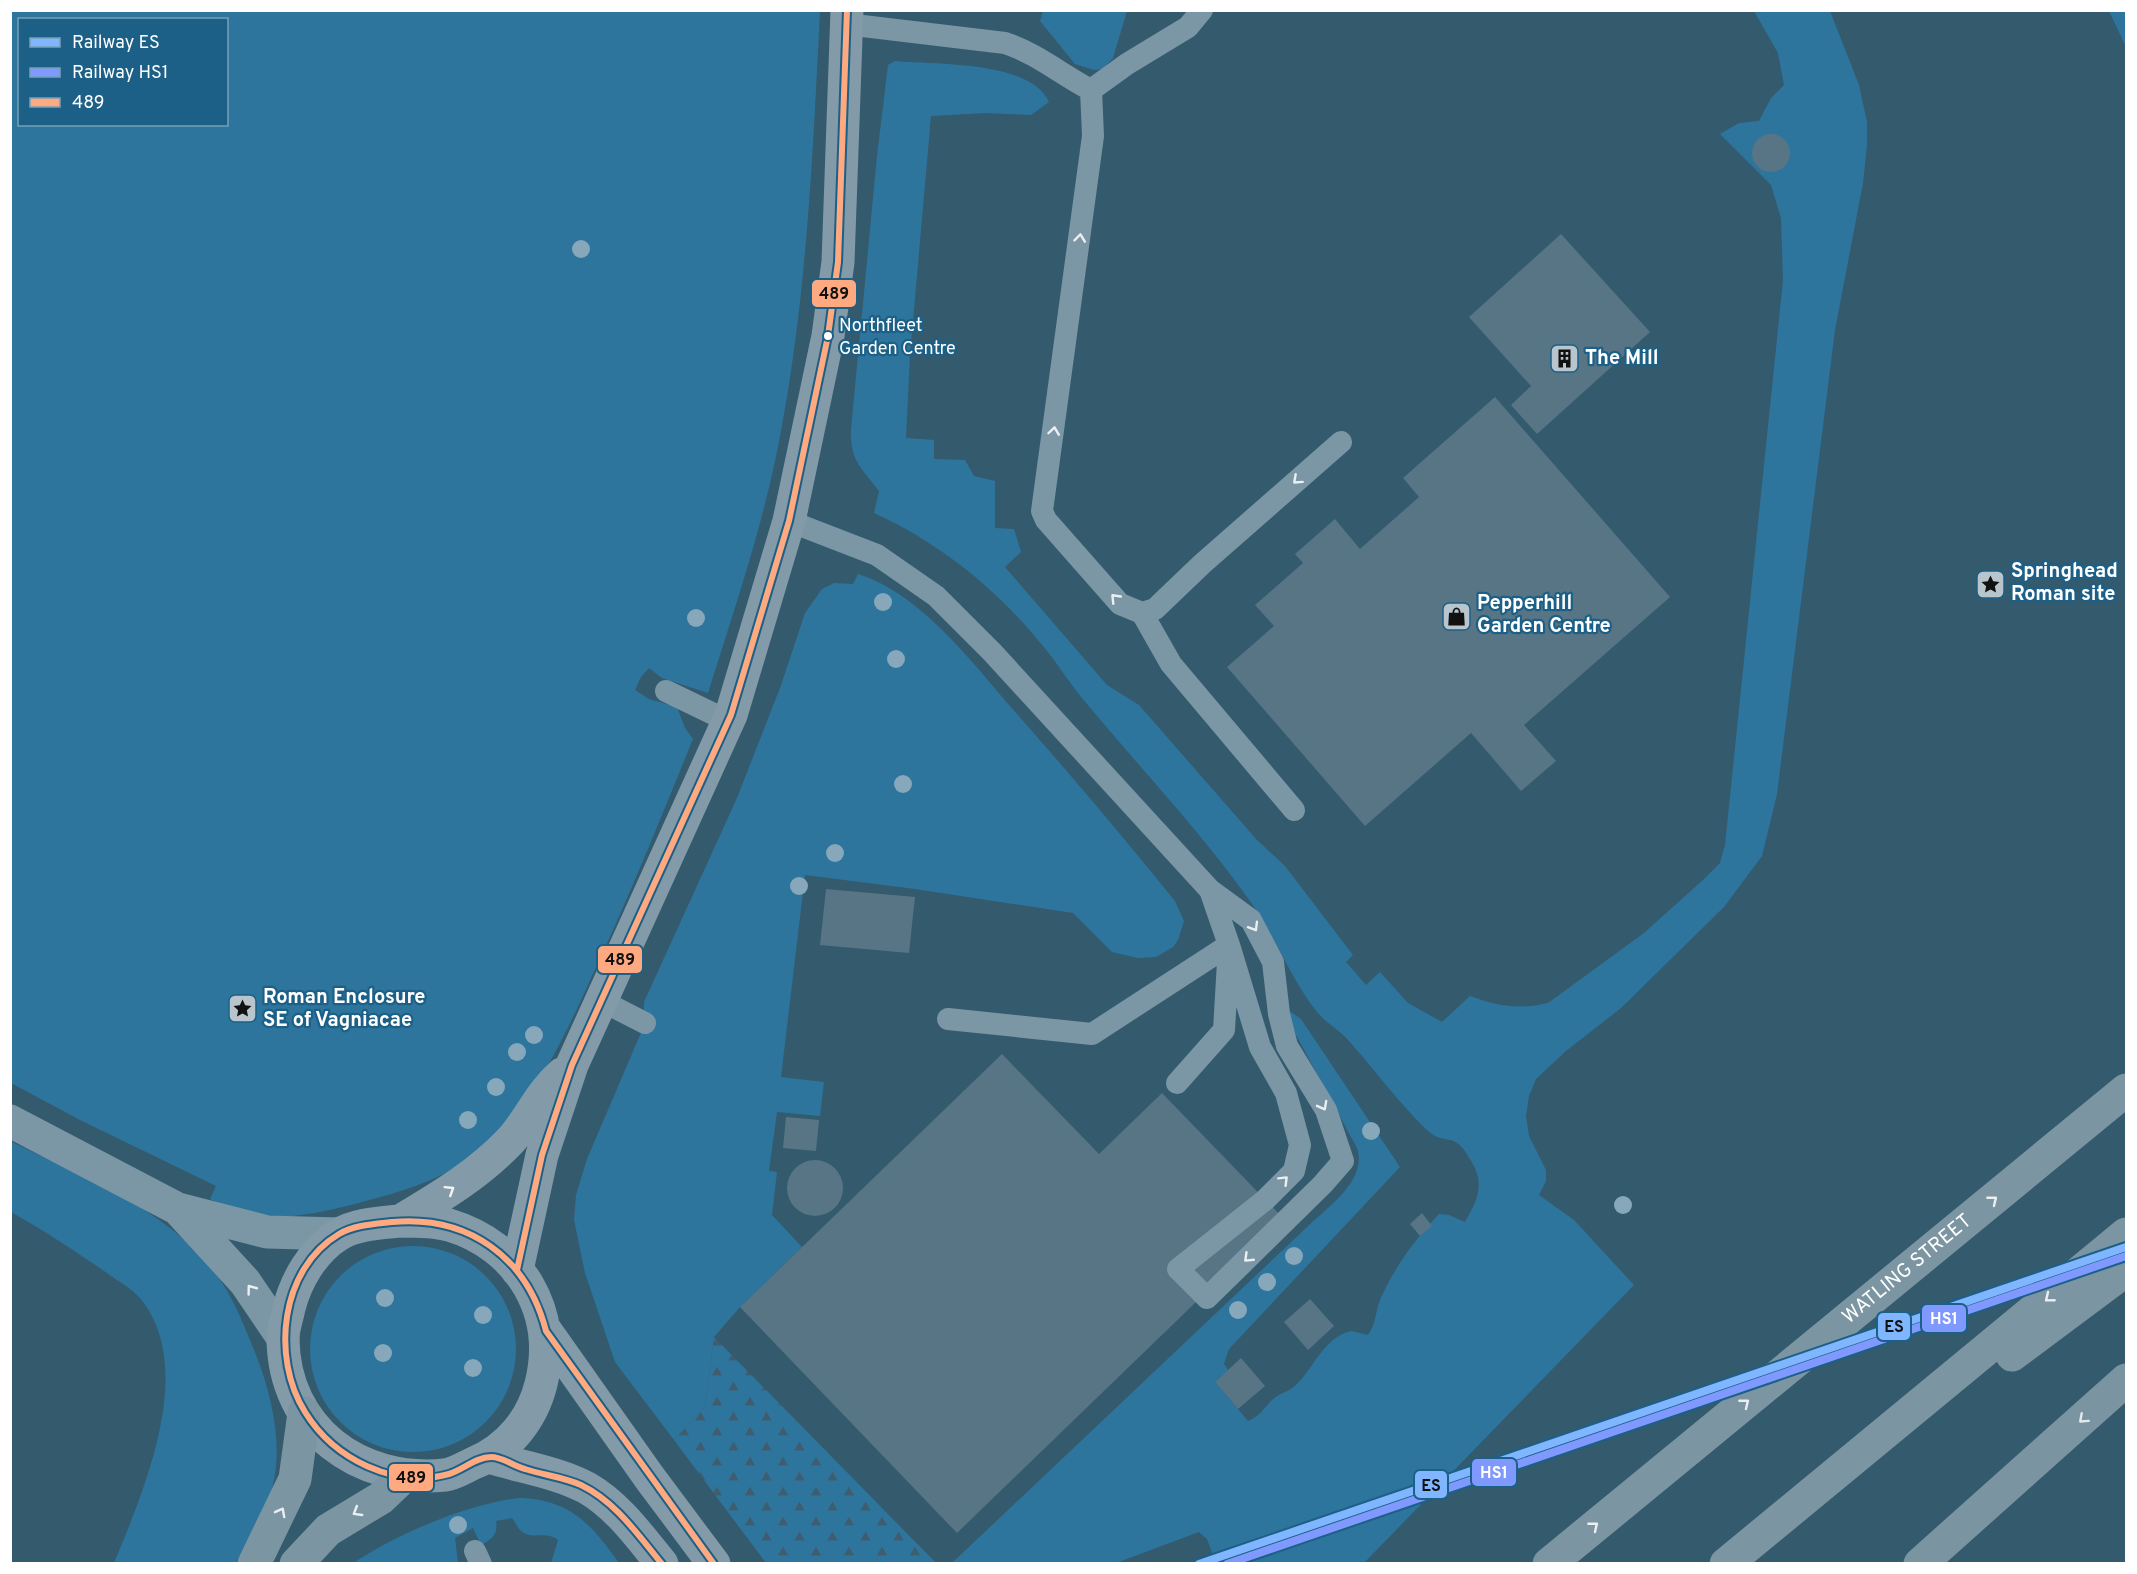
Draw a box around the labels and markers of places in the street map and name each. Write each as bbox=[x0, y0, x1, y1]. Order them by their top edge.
place label: Northfleet Garden Centre bbox=[839, 315, 956, 361]
marker: Northfleet Garden Centre bbox=[822, 330, 834, 342]
building icon: The Mill bbox=[1548, 343, 1580, 375]
place label: The Mill bbox=[1585, 346, 1659, 372]
place label: Springhead Roman site bbox=[2011, 559, 2118, 608]
place icon: Springhead Roman site bbox=[1974, 568, 2006, 600]
place label: Pepperhill Garden Centre bbox=[1477, 591, 1611, 640]
shop icon: Pepperhill Garden Centre bbox=[1440, 600, 1472, 632]
place label: Roman Enclosure SE of Vagniacae bbox=[263, 985, 426, 1034]
place icon: Roman Enclosure SE of Vagniacae bbox=[226, 993, 258, 1025]

